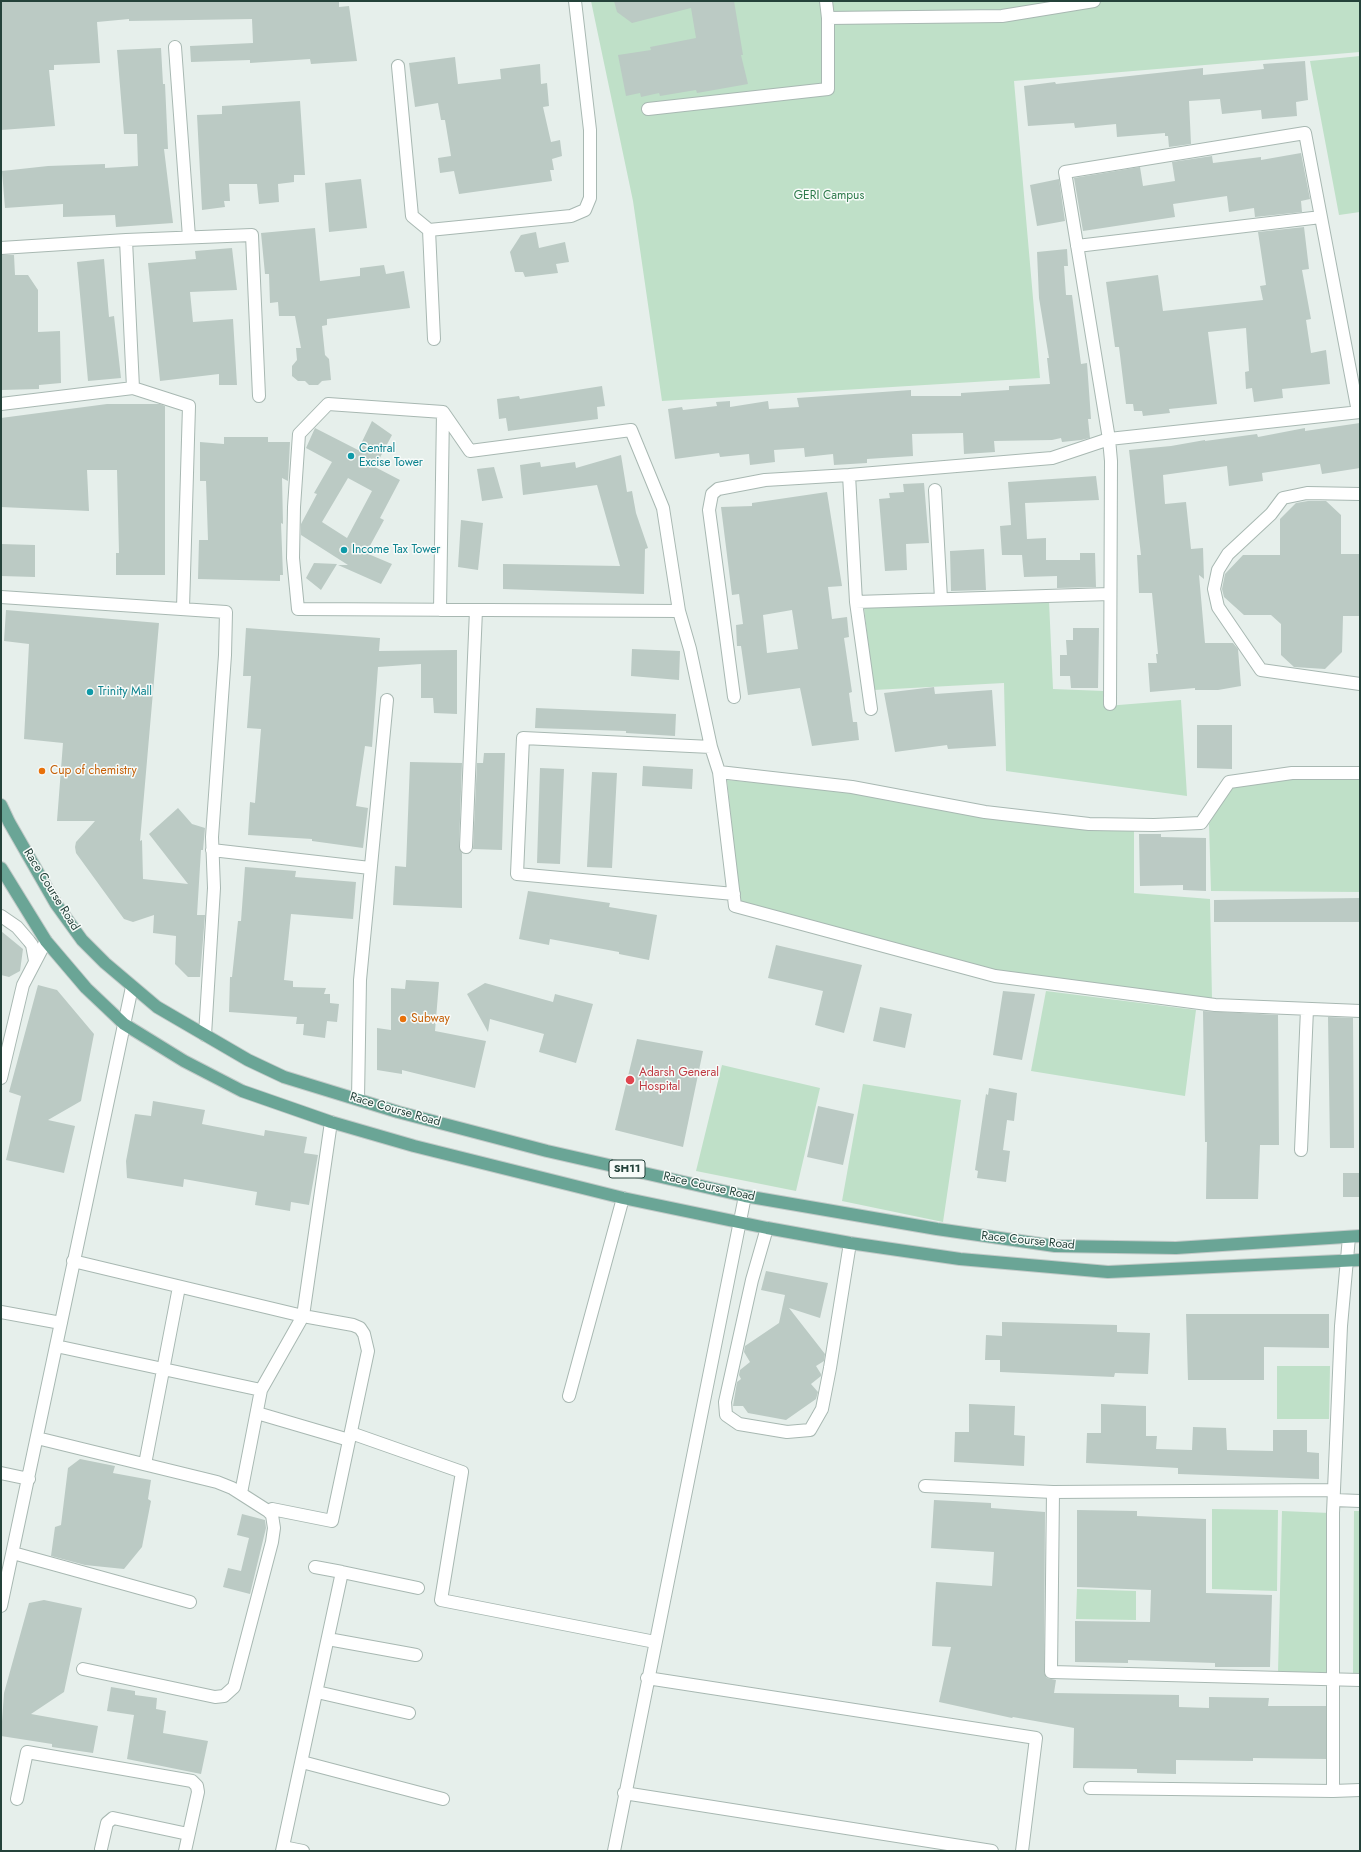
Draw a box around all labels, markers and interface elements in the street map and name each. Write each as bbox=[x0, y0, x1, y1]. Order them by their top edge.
park label: GERI Campus bbox=[794, 189, 864, 203]
place label: Central Excise Tower bbox=[359, 442, 423, 470]
marker: Central Excise Tower bbox=[346, 451, 356, 461]
place label: Income Tax Tower bbox=[352, 543, 440, 557]
marker: Income Tax Tower bbox=[339, 545, 349, 555]
place label: Trinity Mall bbox=[98, 685, 152, 699]
marker: Trinity Mall bbox=[85, 687, 95, 697]
place label: Cup of chemistry bbox=[50, 764, 137, 778]
marker: Cup of chemistry bbox=[37, 766, 47, 776]
street label: Race Course Road bbox=[20, 846, 82, 934]
place label: Subway bbox=[411, 1012, 450, 1026]
marker: Subway bbox=[398, 1014, 408, 1024]
place label: Adarsh General Hospital bbox=[639, 1066, 719, 1094]
marker: Adarsh General Hospital bbox=[624, 1074, 636, 1086]
street label: Race Course Road bbox=[348, 1090, 442, 1130]
road number: SH11 bbox=[609, 1160, 645, 1178]
street label: Race Course Road bbox=[662, 1169, 756, 1205]
street label: Race Course Road bbox=[981, 1229, 1075, 1253]

